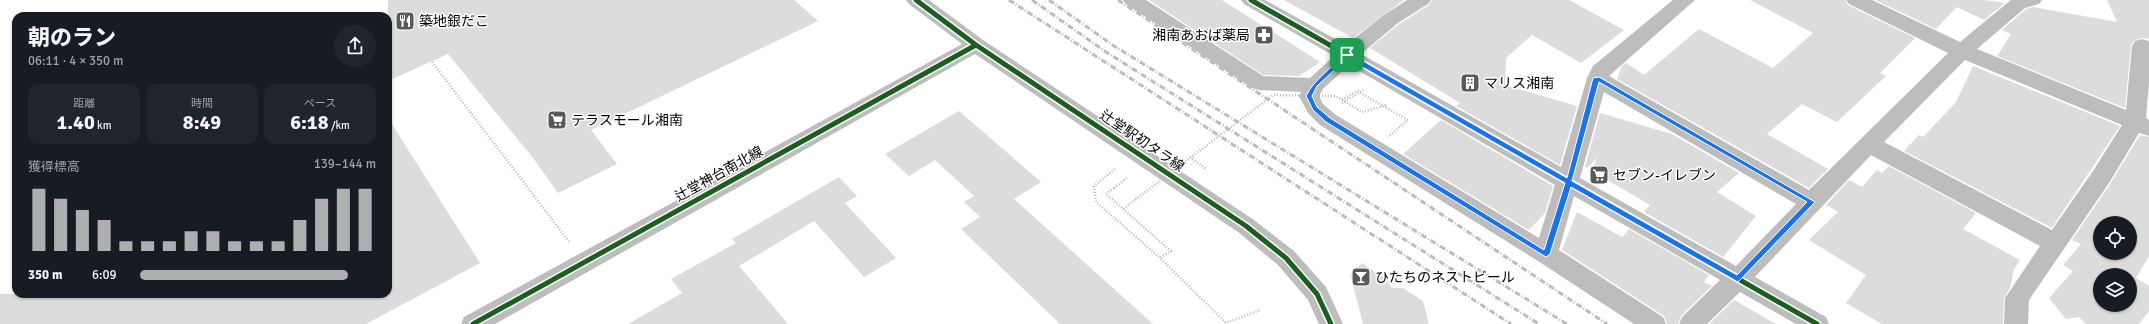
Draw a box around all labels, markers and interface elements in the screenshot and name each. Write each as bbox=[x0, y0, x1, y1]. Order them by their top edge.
restaurant icon: 築地銀だこ bbox=[394, 10, 416, 32]
place label: 築地銀だこ bbox=[419, 13, 489, 30]
text: 朝のラン bbox=[28, 24, 116, 51]
pharmacy icon: 湘南あおば薬局 bbox=[1253, 24, 1275, 46]
button: share bbox=[334, 25, 376, 67]
place label: 湘南あおば薬局 bbox=[1152, 27, 1250, 44]
pin bbox=[1330, 38, 1364, 72]
icon: arrive bbox=[1336, 44, 1358, 66]
text: 06:11 · 4 × 350 m bbox=[28, 53, 123, 69]
building icon: マリス湘南 bbox=[1459, 72, 1481, 94]
place label: マリス湘南 bbox=[1484, 75, 1554, 92]
text: 距離 bbox=[73, 97, 95, 110]
text: 時間 bbox=[191, 97, 213, 110]
text: ペース bbox=[304, 97, 336, 110]
street label: 辻堂駅初タラ線 bbox=[1097, 107, 1187, 175]
supermarket icon: テラスモール湘南 bbox=[546, 109, 568, 131]
text: 1.40 bbox=[57, 110, 95, 135]
text: 8:49 bbox=[183, 110, 221, 135]
text: 6:18 bbox=[290, 110, 328, 135]
place label: テラスモール湘南 bbox=[571, 112, 683, 129]
text: km bbox=[95, 119, 111, 132]
text: /km bbox=[328, 119, 350, 132]
street label: 辻堂神台南北線 bbox=[672, 143, 766, 205]
text: 139–144 m bbox=[314, 156, 376, 172]
text: 獲得標高 bbox=[28, 159, 80, 175]
supermarket icon: セブン-イレブン bbox=[1588, 164, 1610, 186]
place label: セブン-イレブン bbox=[1613, 167, 1716, 184]
map controls bbox=[2093, 216, 2137, 312]
button: locate bbox=[2093, 216, 2137, 260]
bar icon: ひたちのネストビール bbox=[1350, 266, 1372, 288]
text: 350 m bbox=[28, 267, 62, 283]
text: 6:09 bbox=[92, 267, 117, 283]
button: layers bbox=[2093, 268, 2137, 312]
place label: ひたちのネストビール bbox=[1375, 269, 1515, 286]

